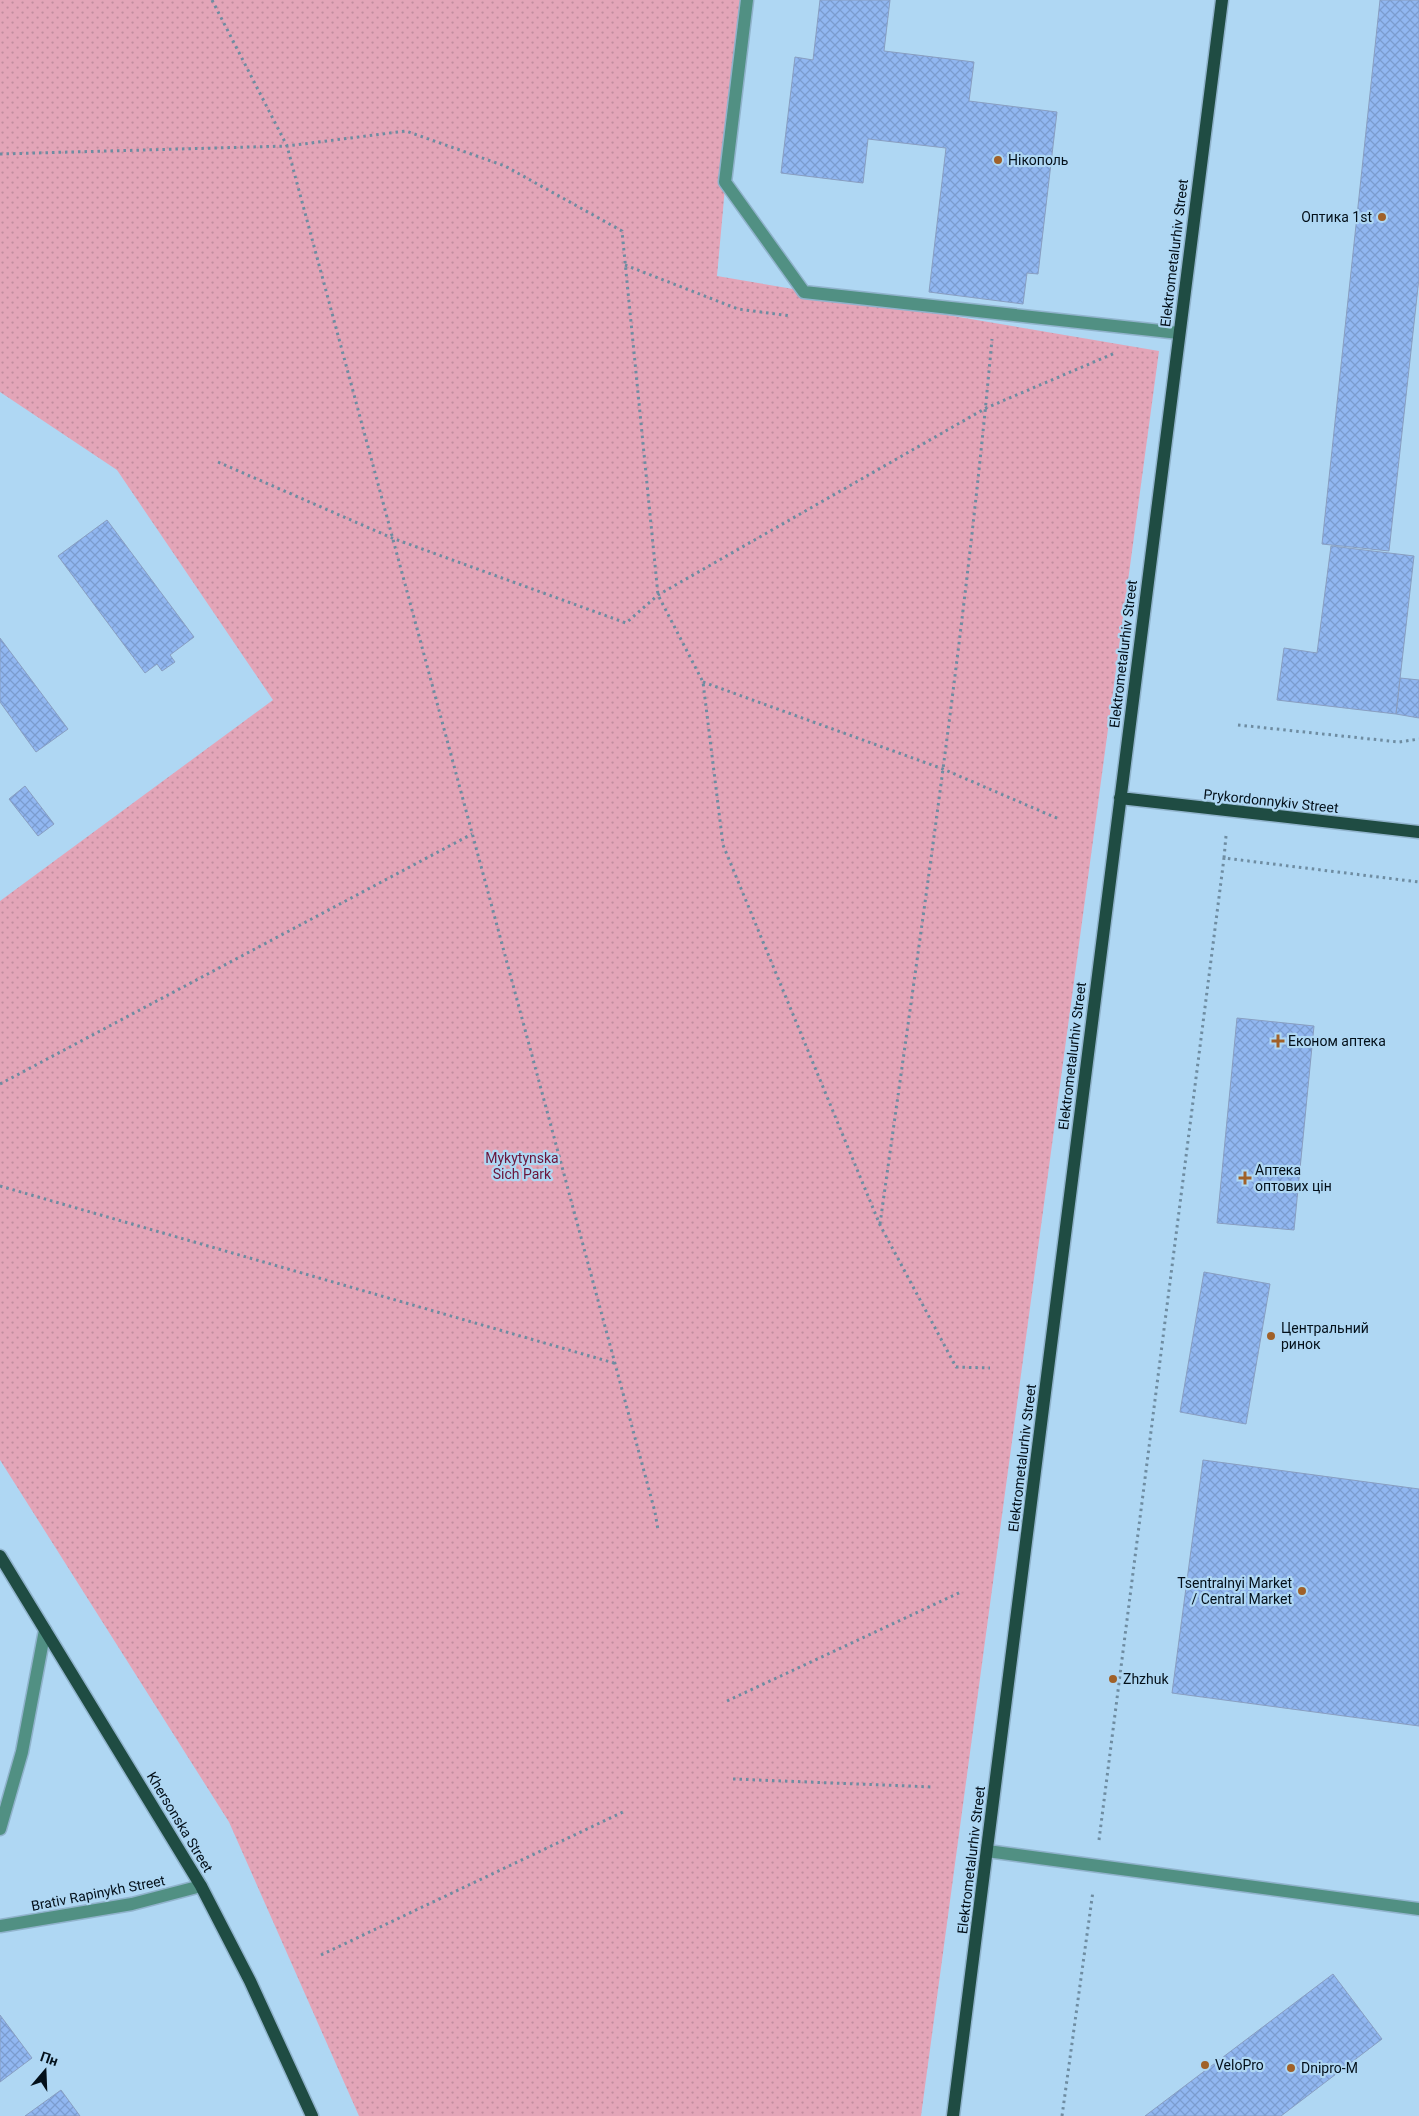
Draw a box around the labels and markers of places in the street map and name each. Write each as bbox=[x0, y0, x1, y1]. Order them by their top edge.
place label: Нікополь bbox=[1008, 152, 1068, 168]
marker: Нікополь bbox=[992, 154, 1004, 166]
place label: Оптика 1st bbox=[1301, 209, 1372, 225]
marker: Оптика 1st bbox=[1376, 211, 1388, 223]
place label: Економ аптека bbox=[1288, 1033, 1386, 1049]
marker: Економ аптека bbox=[1272, 1035, 1284, 1047]
place label: Аптека оптових цін bbox=[1255, 1162, 1332, 1194]
marker: Аптека оптових цін bbox=[1239, 1172, 1251, 1184]
place label: Центральний ринок bbox=[1281, 1320, 1369, 1352]
marker: Центральний ринок bbox=[1265, 1330, 1277, 1342]
place label: Tsentralnyi Market / Central Market bbox=[1177, 1575, 1292, 1607]
marker: Tsentralnyi Market / Central Market bbox=[1296, 1585, 1308, 1597]
place label: Zhzhuk bbox=[1123, 1671, 1169, 1687]
marker: Zhzhuk bbox=[1107, 1673, 1119, 1685]
place label: VeloPro bbox=[1215, 2057, 1264, 2073]
marker: VeloPro bbox=[1199, 2059, 1211, 2071]
place label: Dnipro-M bbox=[1301, 2060, 1358, 2076]
marker: Dnipro-M bbox=[1285, 2062, 1297, 2074]

